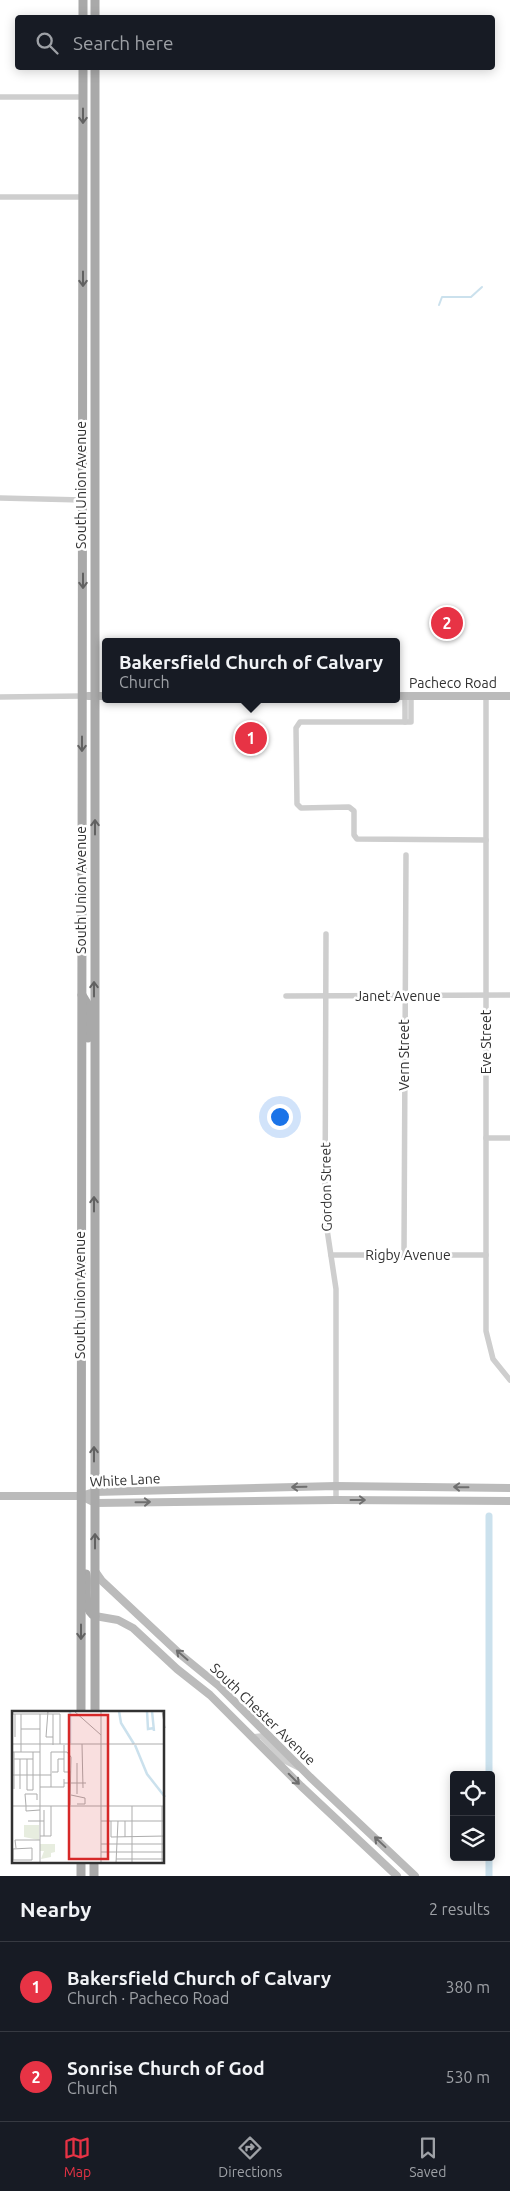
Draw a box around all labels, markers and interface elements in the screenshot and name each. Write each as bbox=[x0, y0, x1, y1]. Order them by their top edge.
search box bbox=[15, 15, 495, 70]
icon: search bbox=[33, 29, 61, 57]
text: Search here bbox=[73, 32, 173, 54]
one-way arrow bbox=[78, 108, 88, 124]
one-way arrow bbox=[78, 270, 88, 286]
street label: South Union Avenue bbox=[73, 421, 89, 549]
one-way arrow bbox=[78, 572, 88, 589]
pin: 2 bbox=[431, 604, 463, 642]
popup bbox=[102, 638, 400, 703]
text: Bakersfield Church of Calvary bbox=[119, 651, 383, 673]
text: Church bbox=[119, 673, 170, 691]
street label: Pacheco Road bbox=[409, 675, 497, 691]
pin: 1 bbox=[235, 719, 267, 757]
one-way arrow bbox=[77, 735, 87, 751]
one-way arrow bbox=[90, 819, 100, 835]
street label: South Union Avenue bbox=[73, 826, 89, 954]
one-way arrow bbox=[89, 981, 99, 998]
street label: Janet Avenue bbox=[355, 988, 441, 1004]
street label: Eve Street bbox=[478, 1009, 494, 1074]
street label: Vern Street bbox=[396, 1019, 412, 1091]
your location bbox=[267, 1104, 293, 1130]
street label: Gordon Street bbox=[317, 1142, 335, 1232]
one-way arrow bbox=[89, 1196, 99, 1212]
street label: South Union Avenue bbox=[72, 1231, 88, 1359]
street label: Rigby Avenue bbox=[365, 1247, 451, 1263]
one-way arrow bbox=[89, 1446, 99, 1462]
street label: White Lane bbox=[89, 1470, 161, 1490]
one-way arrow bbox=[291, 1482, 308, 1492]
one-way arrow bbox=[454, 1483, 470, 1492]
one-way arrow bbox=[350, 1495, 366, 1505]
one-way arrow bbox=[135, 1497, 151, 1507]
one-way arrow bbox=[90, 1533, 100, 1550]
one-way arrow bbox=[76, 1624, 86, 1640]
one-way arrow bbox=[175, 1649, 188, 1661]
street label: South Chester Avenue bbox=[207, 1660, 319, 1768]
inset map bbox=[12, 1711, 165, 1864]
map controls bbox=[450, 1771, 495, 1861]
button: locate bbox=[450, 1771, 495, 1816]
one-way arrow bbox=[288, 1773, 300, 1785]
button: layers bbox=[450, 1816, 495, 1861]
one-way arrow bbox=[374, 1836, 387, 1848]
text: Nearby bbox=[20, 1897, 91, 1921]
text: 2 results bbox=[429, 1900, 490, 1918]
text: Bakersfield Church of Calvary bbox=[67, 1967, 331, 1989]
text: 1 bbox=[31, 1978, 41, 1996]
text: 380 m bbox=[445, 1978, 490, 1996]
text: Church · Pacheco Road bbox=[67, 1989, 229, 2007]
text: Sonrise Church of God bbox=[67, 2057, 265, 2079]
text: 2 bbox=[31, 2068, 41, 2086]
text: 530 m bbox=[445, 2068, 490, 2086]
text: Church bbox=[67, 2079, 118, 2097]
tab: Map bbox=[63, 2134, 91, 2180]
tab: Directions bbox=[218, 2134, 282, 2180]
tab: Saved bbox=[409, 2134, 447, 2180]

